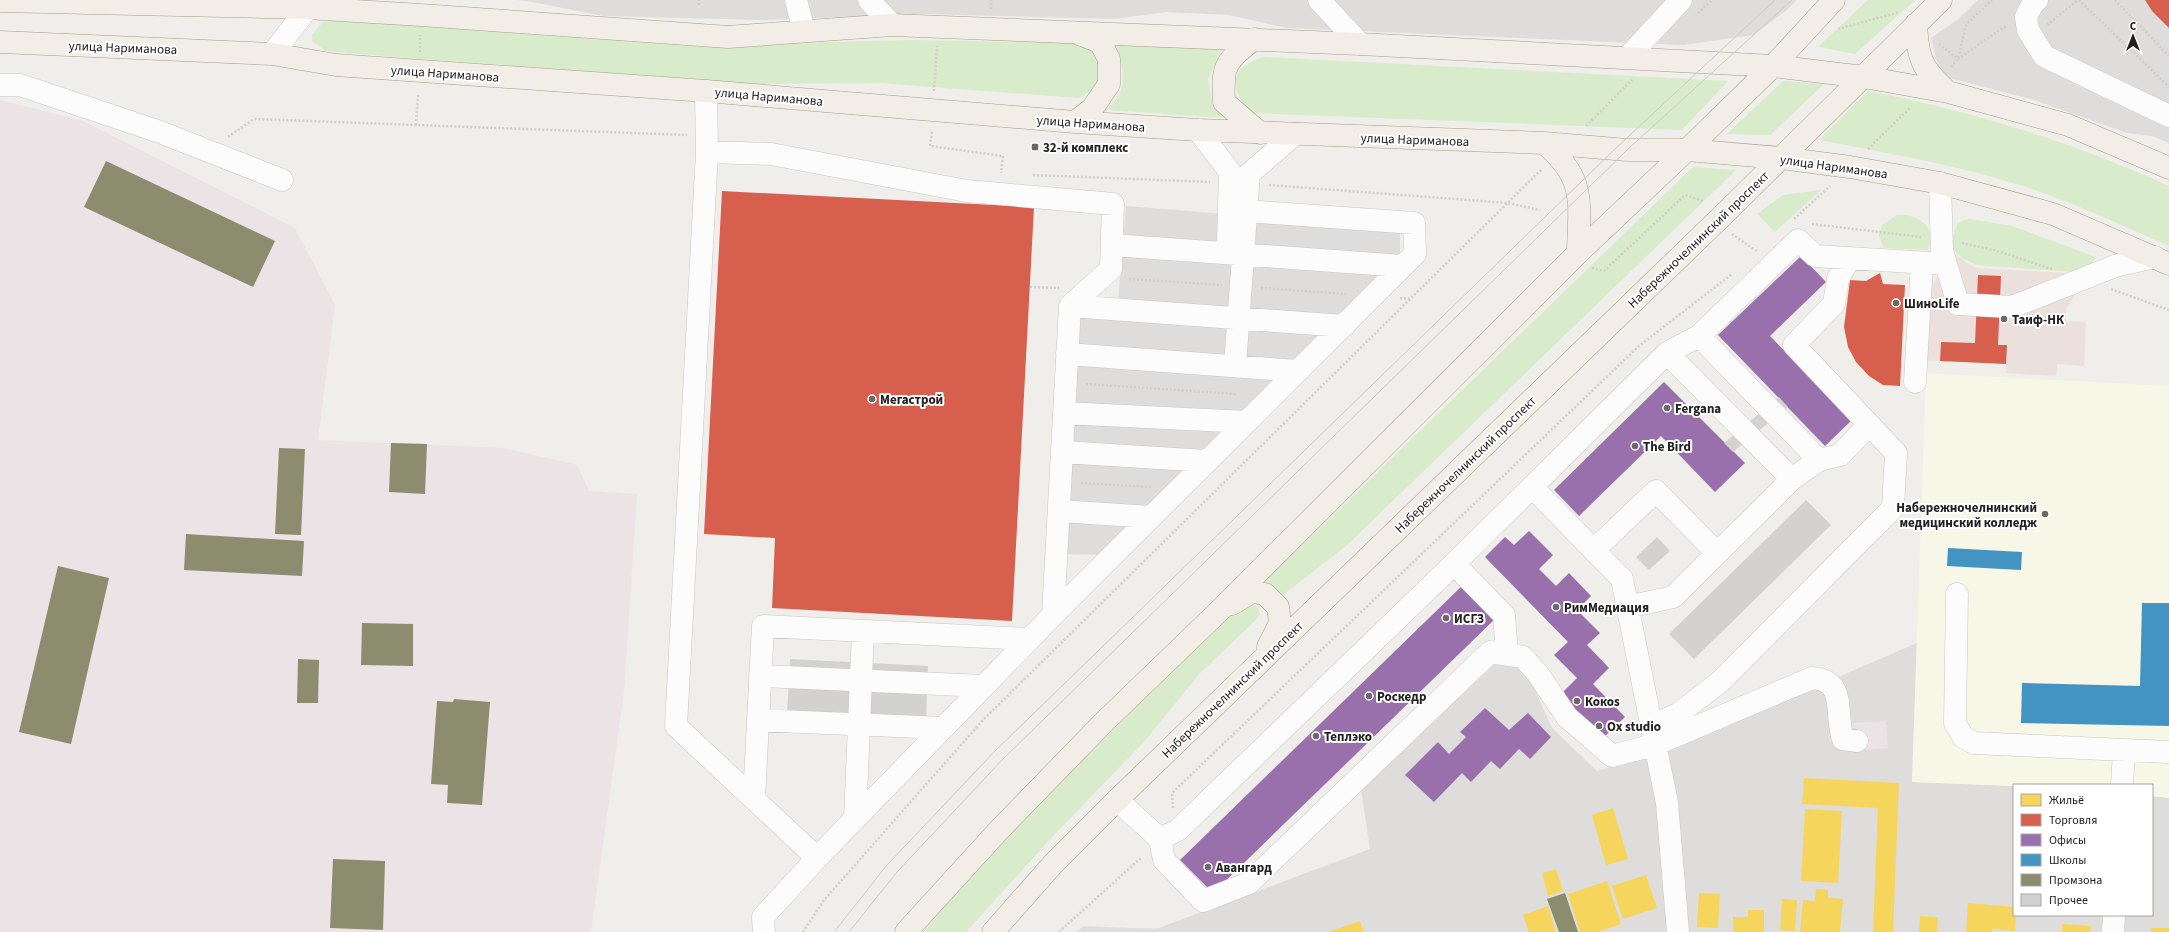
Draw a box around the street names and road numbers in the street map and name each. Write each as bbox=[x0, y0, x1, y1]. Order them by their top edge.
street label: улица Нариманова bbox=[68, 37, 178, 59]
street label: улица Нариманова bbox=[390, 61, 500, 87]
street label: улица Нариманова bbox=[714, 83, 824, 111]
street label: улица Нариманова bbox=[1036, 111, 1146, 137]
street label: улица Нариманова bbox=[1360, 129, 1470, 151]
street label: улица Нариманова bbox=[1779, 151, 1889, 183]
street label: Набережночелнинский проспект bbox=[1624, 167, 1773, 312]
street label: Набережночелнинский проспект bbox=[1391, 392, 1540, 537]
street label: Набережночелнинский проспект bbox=[1158, 617, 1307, 762]

